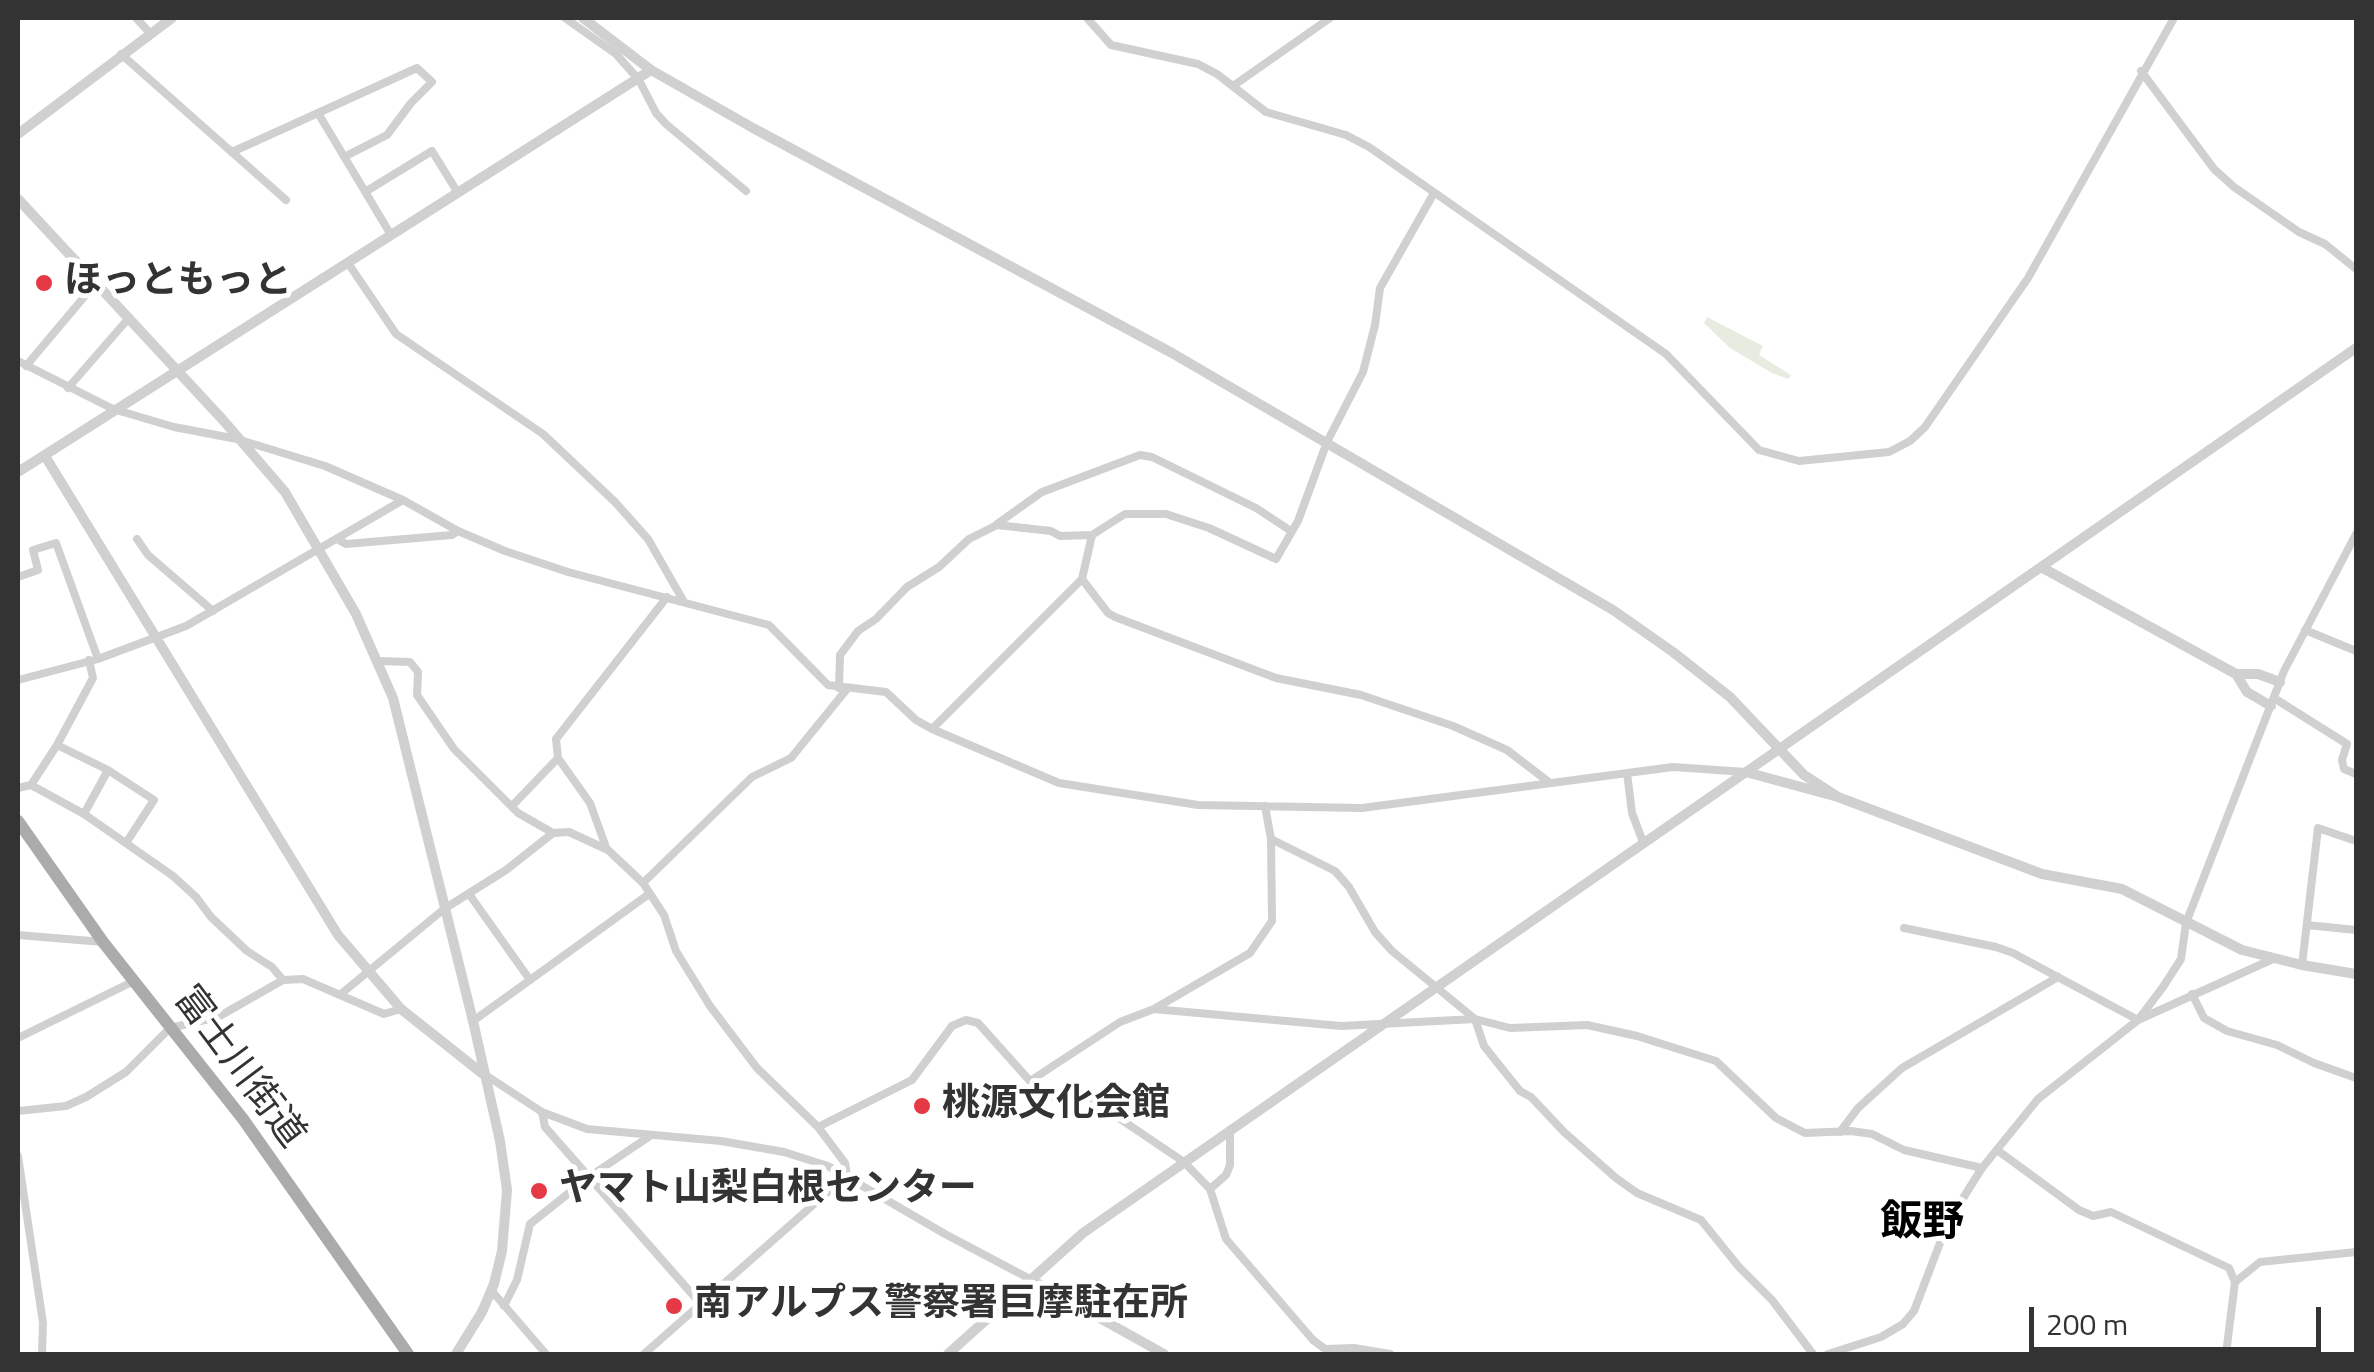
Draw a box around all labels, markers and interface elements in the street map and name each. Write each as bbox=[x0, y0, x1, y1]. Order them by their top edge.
place label: ほっともっと bbox=[64, 260, 292, 306]
marker: ほっともっと bbox=[33, 272, 55, 294]
street label: 富士川街道 bbox=[163, 978, 313, 1158]
place label: 桃源文化会館 bbox=[942, 1083, 1170, 1129]
marker: 桃源文化会館 bbox=[911, 1095, 933, 1117]
place label: ヤマト山梨白根センター bbox=[559, 1168, 977, 1214]
marker: ヤマト山梨白根センター bbox=[528, 1180, 550, 1202]
district label: 飯野 bbox=[1880, 1200, 1964, 1250]
place label: 南アルプス警察署巨摩駐在所 bbox=[694, 1283, 1188, 1329]
scale bar bbox=[2034, 1287, 2326, 1349]
marker: 南アルプス警察署巨摩駐在所 bbox=[663, 1295, 685, 1317]
text: 200 m bbox=[2046, 1301, 2128, 1347]

